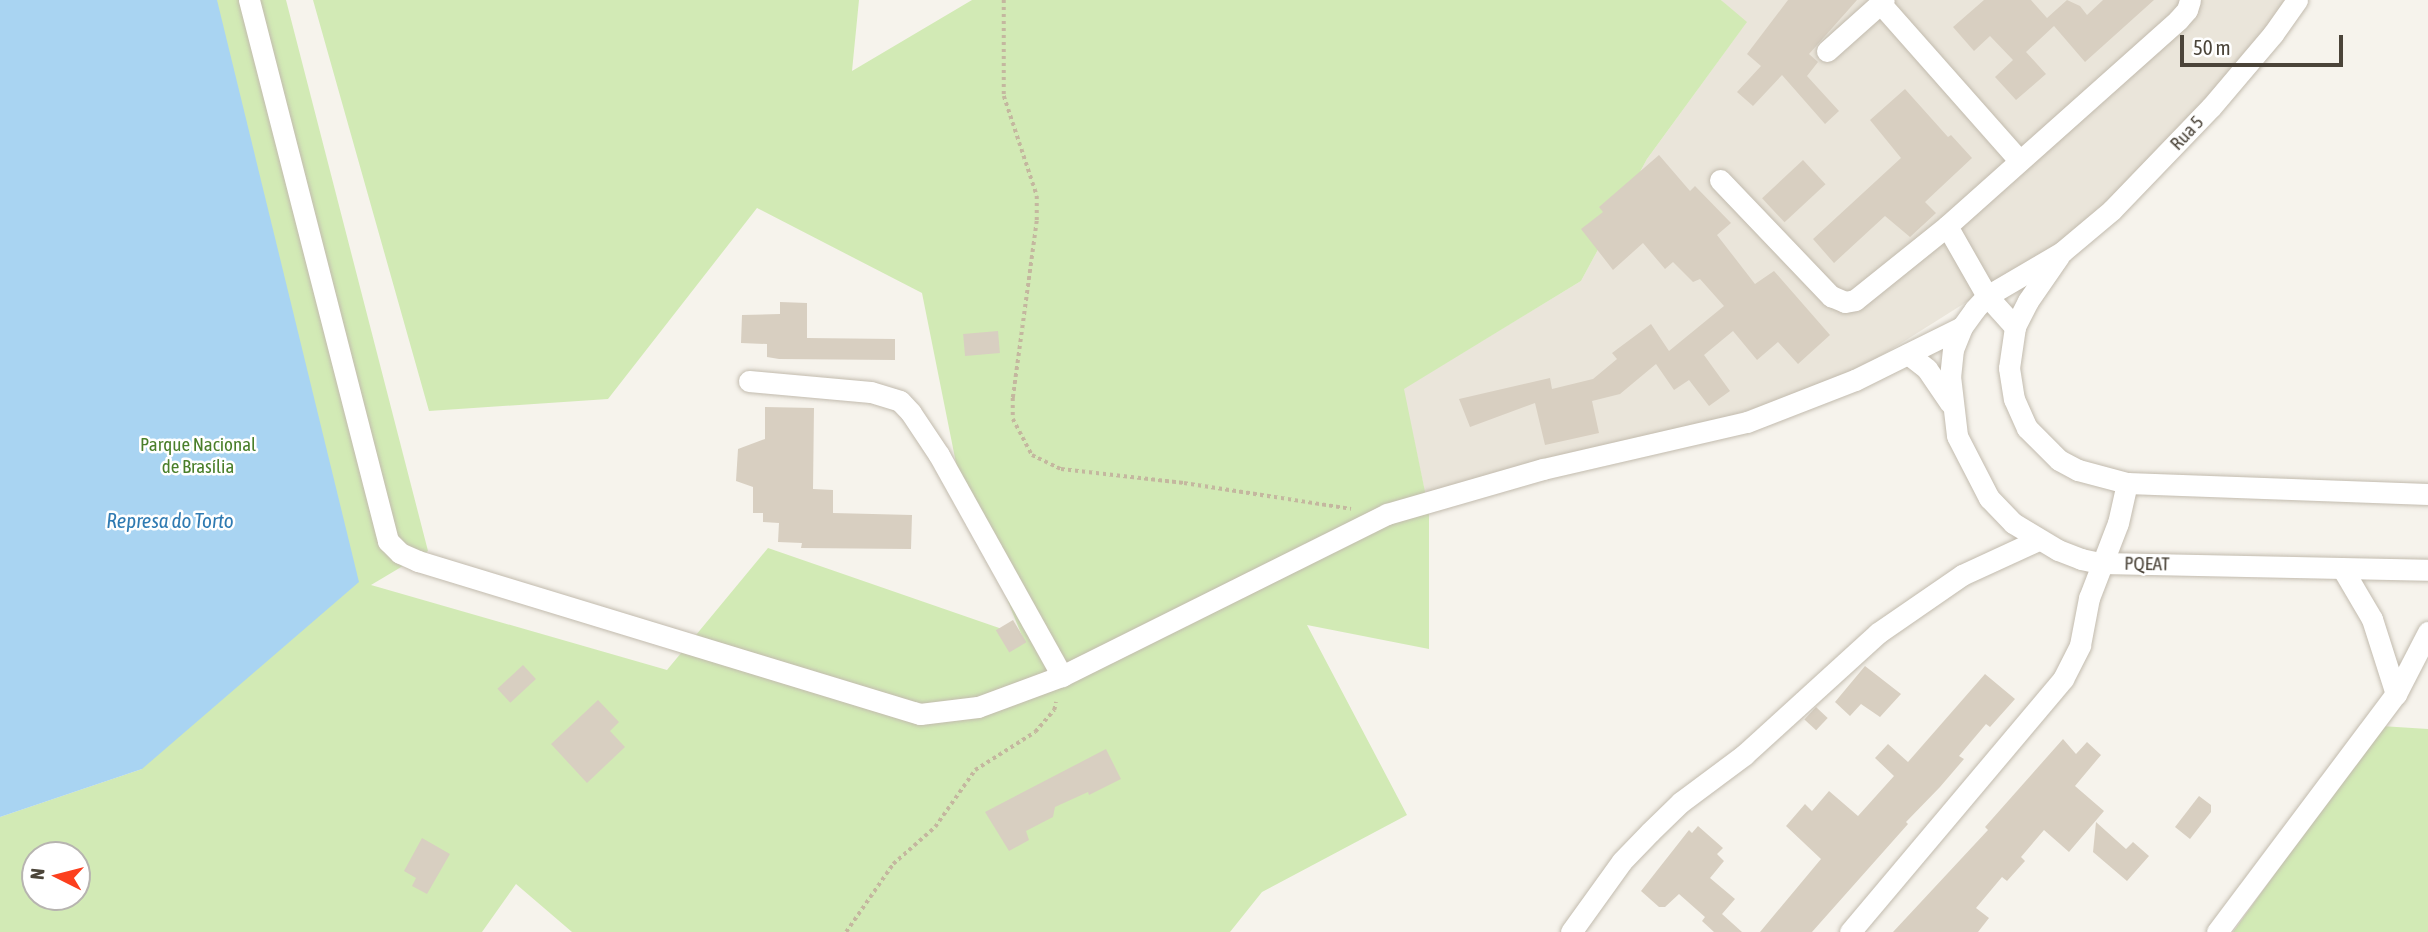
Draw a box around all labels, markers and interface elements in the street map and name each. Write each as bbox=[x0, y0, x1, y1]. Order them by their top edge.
scale bar bbox=[2183, 21, 2346, 65]
text: 50 m bbox=[2193, 35, 2231, 59]
street label: Rua 5 bbox=[2165, 111, 2209, 155]
park label: Parque Nacional de Brasília bbox=[140, 434, 256, 478]
water label: Represa do Torto bbox=[106, 507, 234, 533]
street label: PQEAT bbox=[2124, 552, 2170, 576]
north arrow bbox=[21, 841, 91, 911]
text: N bbox=[26, 867, 49, 881]

